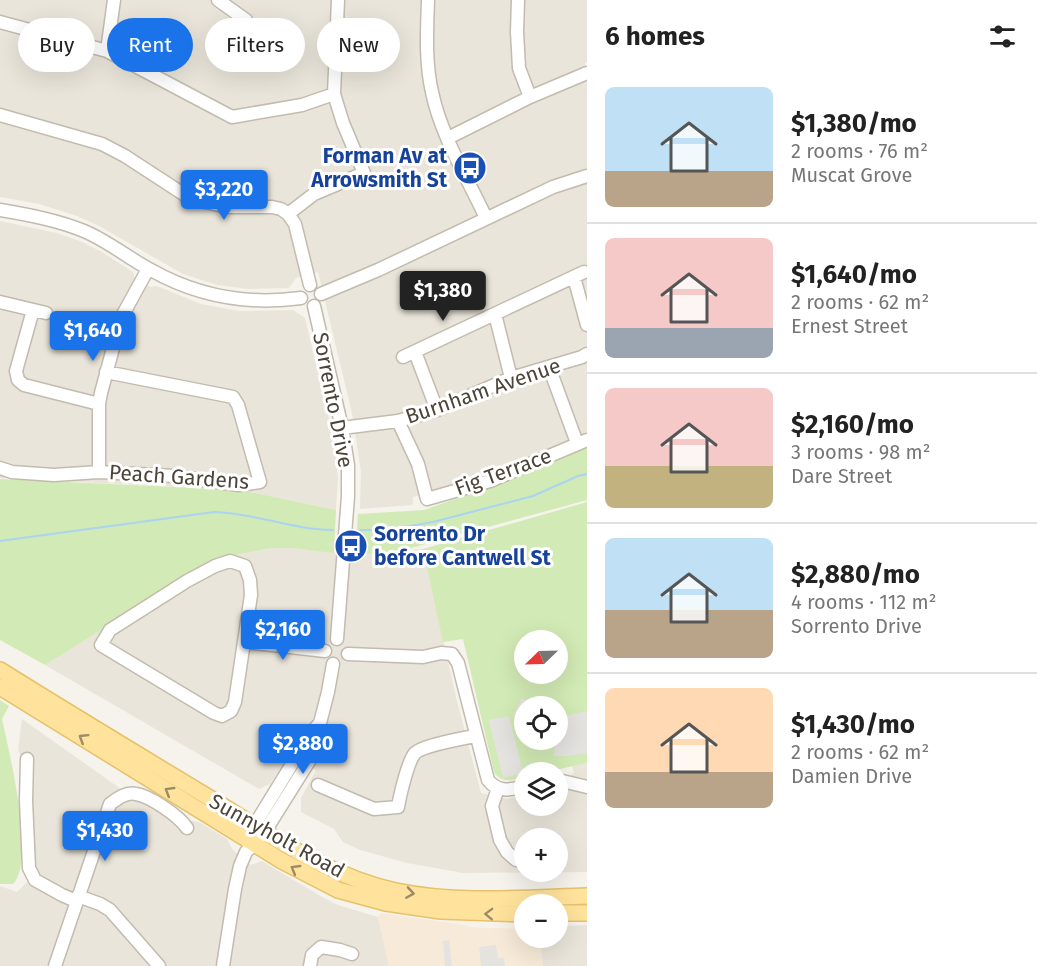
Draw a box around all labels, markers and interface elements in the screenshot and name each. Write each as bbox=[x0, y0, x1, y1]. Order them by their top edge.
chip: Buy bbox=[18, 18, 95, 72]
chip: Rent bbox=[107, 18, 193, 72]
chip: Filters bbox=[205, 18, 305, 72]
chip: New bbox=[317, 18, 400, 72]
icon: filters bbox=[986, 20, 1019, 53]
text: 6 homes bbox=[605, 21, 705, 52]
text: $1,380/mo bbox=[791, 108, 917, 139]
icon: home bbox=[653, 111, 725, 183]
text: 2 rooms · 76 m² bbox=[791, 139, 928, 163]
place label: Forman Av at Arrowsmith St bbox=[310, 143, 448, 193]
bus stop icon: Forman Av at Arrowsmith St bbox=[452, 150, 488, 186]
text: Muscat Grove bbox=[791, 163, 912, 187]
pin: $3,220 bbox=[175, 170, 273, 221]
text: $3,220 bbox=[195, 177, 253, 201]
text: $1,640/mo bbox=[791, 259, 917, 290]
icon: home bbox=[653, 262, 725, 334]
pin: $1,380 bbox=[394, 271, 492, 322]
text: $1,380 bbox=[414, 278, 472, 302]
text: 2 rooms · 62 m² bbox=[791, 290, 929, 314]
pin: $1,640 bbox=[44, 311, 142, 362]
text: Ernest Street bbox=[791, 314, 908, 338]
text: $1,640 bbox=[64, 318, 122, 342]
street label: Sorrento Drive bbox=[307, 330, 359, 470]
street label: Burnham Avenue bbox=[402, 352, 564, 430]
text: $2,160/mo bbox=[791, 409, 914, 440]
icon: home bbox=[653, 412, 725, 484]
text: 3 rooms · 98 m² bbox=[791, 440, 931, 464]
street label: Fig Terrace bbox=[451, 442, 555, 502]
street label: Peach Gardens bbox=[108, 459, 250, 495]
text: Dare Street bbox=[791, 464, 892, 488]
place label: Sorrento Dr before Cantwell St bbox=[374, 521, 551, 571]
bus stop icon: Sorrento Dr before Cantwell St bbox=[333, 528, 369, 564]
text: $2,880/mo bbox=[791, 559, 920, 590]
icon: home bbox=[653, 562, 725, 634]
text: 4 rooms · 112 m² bbox=[791, 590, 937, 614]
pin: $2,160 bbox=[234, 610, 332, 661]
text: Sorrento Drive bbox=[791, 614, 922, 638]
text: $2,160 bbox=[255, 617, 311, 641]
north arrow bbox=[514, 630, 568, 684]
map controls bbox=[514, 630, 568, 948]
button: locate bbox=[514, 696, 568, 750]
text: $1,430/mo bbox=[791, 709, 915, 740]
icon: home bbox=[653, 712, 725, 784]
pin: $2,880 bbox=[254, 724, 352, 775]
text: $2,880 bbox=[273, 731, 333, 755]
one-way arrow bbox=[79, 734, 89, 746]
text: 2 rooms · 62 m² bbox=[791, 740, 929, 764]
button: layers bbox=[514, 762, 568, 816]
text: Damien Drive bbox=[791, 764, 912, 788]
one-way arrow bbox=[165, 787, 175, 799]
street label: Sunnyholt Road bbox=[205, 788, 349, 884]
pin: $1,430 bbox=[56, 811, 154, 862]
text: $1,430 bbox=[77, 818, 133, 842]
button: + bbox=[514, 828, 568, 882]
one-way arrow bbox=[291, 865, 301, 876]
one-way arrow bbox=[405, 887, 414, 899]
button: − bbox=[514, 894, 568, 948]
one-way arrow bbox=[484, 907, 493, 920]

